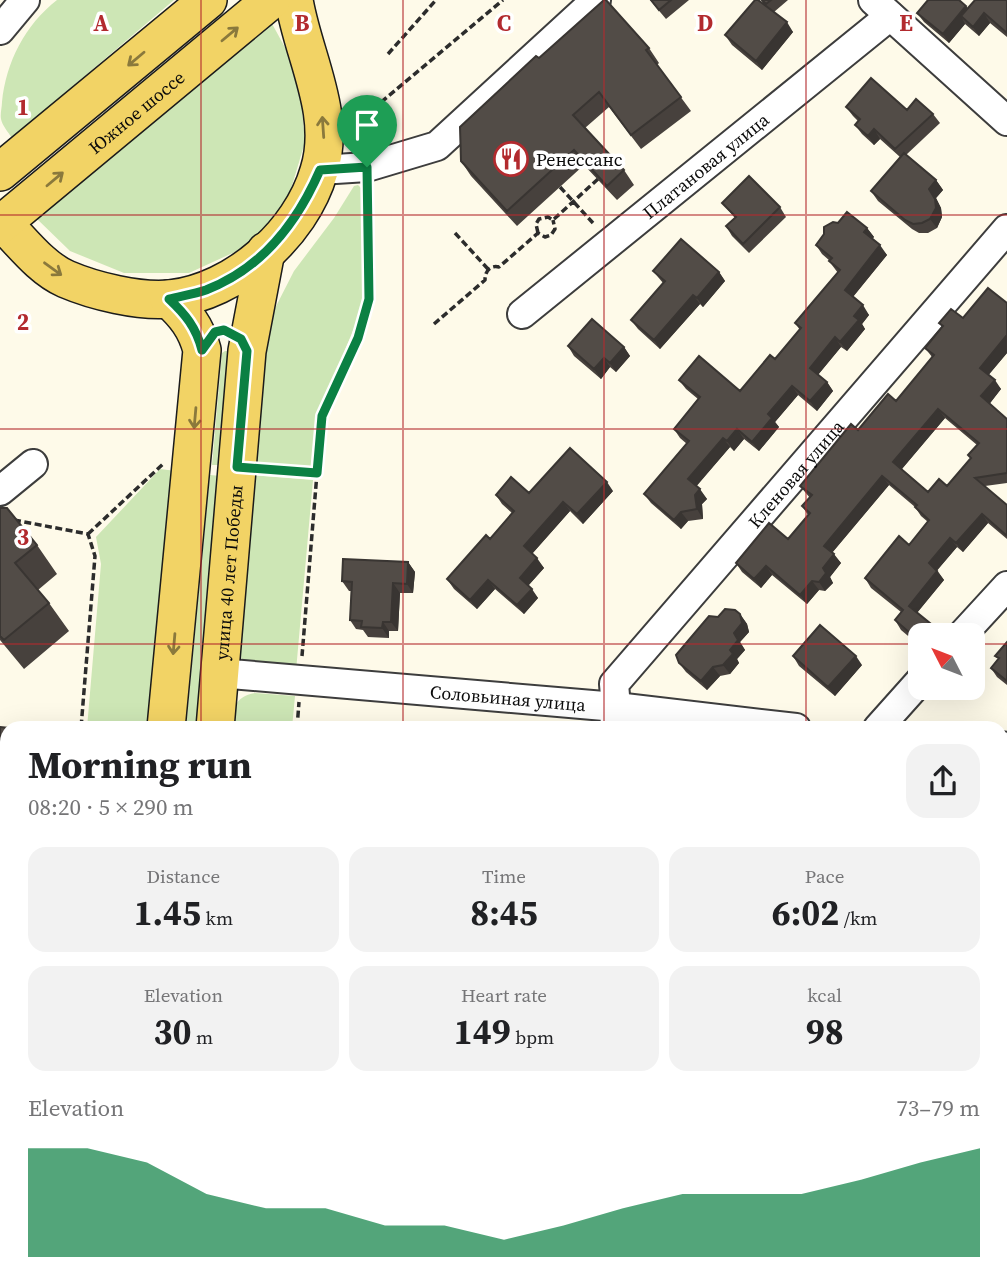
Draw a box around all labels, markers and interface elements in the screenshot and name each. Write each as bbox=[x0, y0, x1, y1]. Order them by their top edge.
text: A bbox=[93, 7, 109, 39]
text: B bbox=[295, 7, 310, 39]
text: C bbox=[497, 7, 511, 39]
text: D bbox=[697, 7, 713, 39]
text: E bbox=[899, 7, 913, 39]
one-way arrow bbox=[221, 26, 239, 42]
one-way arrow bbox=[128, 51, 146, 67]
street label: Южное шоссе bbox=[83, 65, 190, 159]
text: 1 bbox=[17, 91, 29, 123]
pin bbox=[337, 95, 397, 167]
icon: arrive bbox=[348, 106, 386, 144]
street label: Платановая улица bbox=[637, 106, 774, 224]
one-way arrow bbox=[316, 116, 329, 139]
restaurant icon: Ренессанс bbox=[492, 140, 530, 178]
place label: Ренессанс bbox=[536, 147, 623, 172]
one-way arrow bbox=[46, 172, 64, 187]
one-way arrow bbox=[43, 262, 61, 277]
text: 2 bbox=[17, 306, 29, 338]
one-way arrow bbox=[188, 406, 201, 428]
street label: Кленовая улица bbox=[742, 414, 850, 533]
street label: улица 40 лет Победы bbox=[208, 484, 248, 661]
text: 3 bbox=[17, 521, 29, 553]
north arrow bbox=[908, 623, 985, 700]
map controls bbox=[908, 623, 985, 700]
one-way arrow bbox=[167, 632, 180, 655]
street label: Соловьиная улица bbox=[429, 679, 588, 717]
text: Morning run bbox=[28, 739, 252, 791]
button: share bbox=[906, 744, 980, 818]
text: 08:20 · 5 × 290 m bbox=[28, 791, 194, 823]
text: Distance bbox=[147, 863, 220, 889]
text: Time bbox=[482, 863, 526, 889]
text: Pace bbox=[805, 863, 845, 889]
text: 1.45 bbox=[134, 889, 201, 937]
text: 8:45 bbox=[470, 889, 538, 937]
text: 6:02 bbox=[772, 889, 839, 937]
text: km bbox=[201, 905, 233, 931]
text: /km bbox=[839, 905, 877, 931]
text: Elevation bbox=[144, 982, 223, 1008]
text: Heart rate bbox=[461, 982, 547, 1008]
text: kcal bbox=[807, 982, 842, 1008]
text: 30 bbox=[154, 1008, 192, 1056]
text: 149 bbox=[454, 1008, 511, 1056]
text: 98 bbox=[806, 1008, 844, 1056]
text: m bbox=[192, 1024, 213, 1050]
text: bpm bbox=[511, 1024, 554, 1050]
text: Elevation bbox=[28, 1092, 124, 1124]
text: 73–79 m bbox=[896, 1092, 980, 1124]

